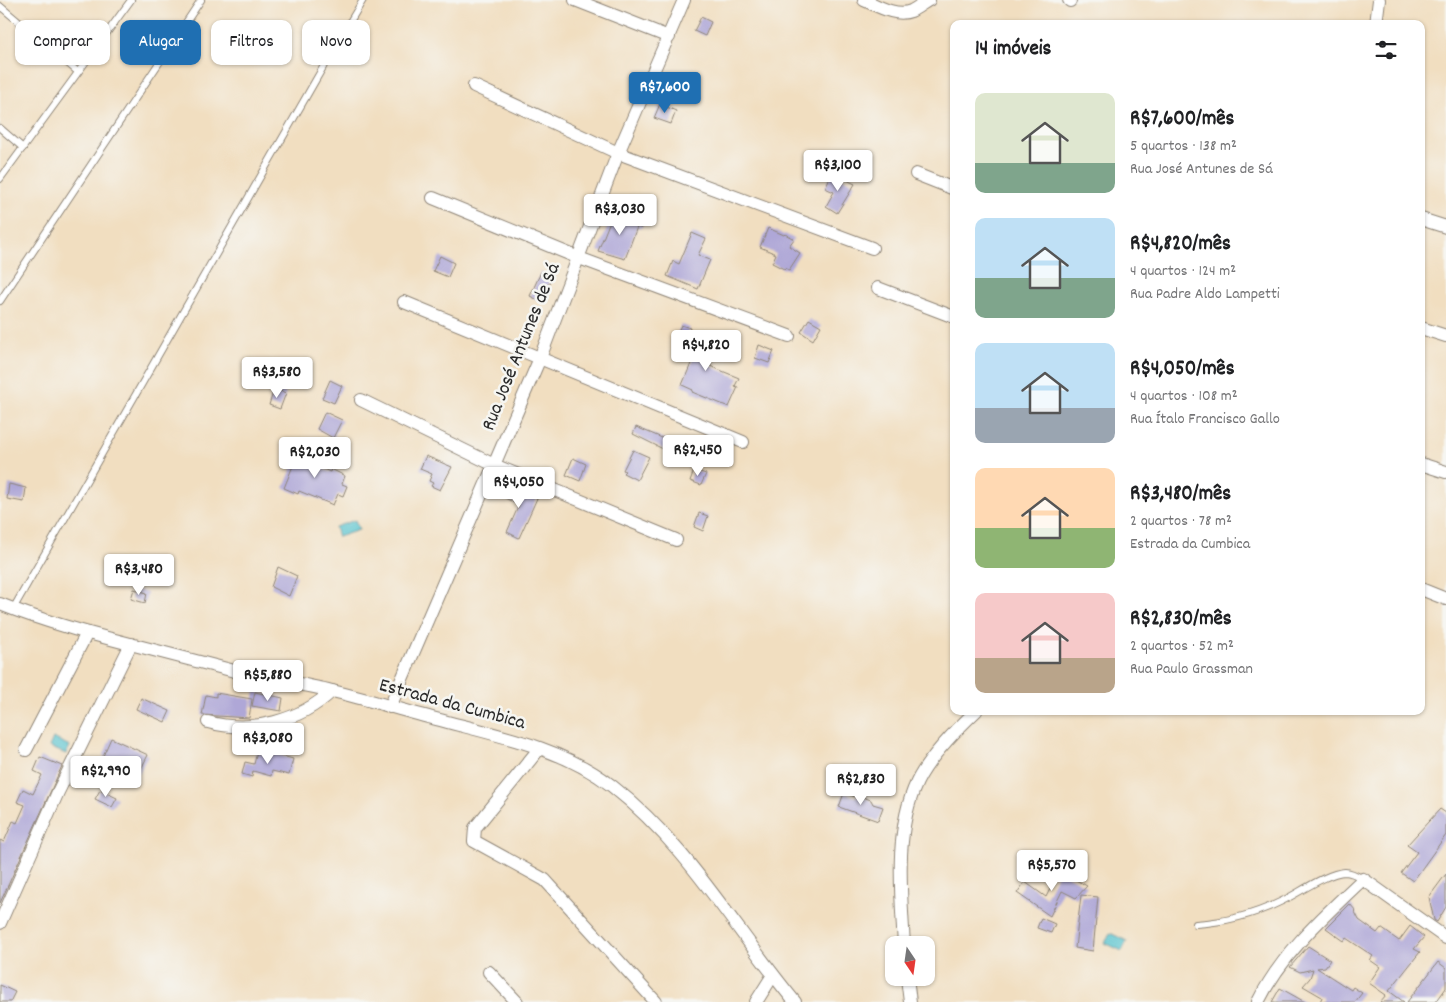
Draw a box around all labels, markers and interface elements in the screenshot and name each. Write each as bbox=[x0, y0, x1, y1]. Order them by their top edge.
chip: Comprar bbox=[15, 20, 110, 65]
chip: Alugar bbox=[120, 20, 201, 65]
chip: Filtros bbox=[211, 20, 292, 65]
chip: Novo bbox=[302, 20, 370, 65]
text: 14 imóveis bbox=[975, 35, 1051, 65]
icon: filters bbox=[1372, 36, 1400, 64]
pin: R$7,600 bbox=[619, 72, 711, 114]
text: R$7,600 bbox=[640, 76, 690, 99]
text: R$7,600/mês bbox=[1130, 105, 1234, 135]
icon: home bbox=[1015, 113, 1075, 173]
text: 5 quartos · 138 m² bbox=[1130, 135, 1237, 158]
pin: R$3,100 bbox=[792, 150, 884, 192]
text: R$3,100 bbox=[815, 154, 862, 177]
text: Rua José Antunes de Sá bbox=[1130, 158, 1273, 181]
pin: R$3,030 bbox=[574, 194, 666, 236]
text: R$3,030 bbox=[595, 198, 645, 221]
text: R$4,820/mês bbox=[1130, 230, 1231, 260]
icon: home bbox=[1015, 238, 1075, 298]
street label: Rua José Antunes de Sá bbox=[476, 259, 568, 435]
text: 4 quartos · 124 m² bbox=[1130, 260, 1236, 283]
text: Rua Padre Aldo Lampetti bbox=[1130, 283, 1280, 306]
pin: R$4,820 bbox=[660, 330, 752, 372]
text: R$4,820 bbox=[682, 334, 730, 357]
text: R$4,050/mês bbox=[1130, 355, 1235, 385]
pin: R$3,580 bbox=[231, 356, 323, 399]
text: R$3,580 bbox=[253, 361, 301, 384]
icon: home bbox=[1015, 363, 1075, 423]
text: 4 quartos · 108 m² bbox=[1130, 385, 1238, 408]
text: Rua Ítalo Francisco Gallo bbox=[1130, 408, 1280, 431]
pin: R$2,450 bbox=[652, 434, 744, 477]
pin: R$2,030 bbox=[269, 436, 361, 479]
text: R$2,450 bbox=[674, 439, 722, 462]
text: R$2,030 bbox=[290, 441, 340, 464]
pin: R$4,050 bbox=[473, 466, 565, 509]
text: R$4,050 bbox=[494, 471, 544, 494]
text: R$3,480/mês bbox=[1130, 480, 1231, 510]
icon: home bbox=[1015, 488, 1075, 548]
text: 2 quartos · 78 m² bbox=[1130, 510, 1232, 533]
text: Estrada da Cumbica bbox=[1130, 533, 1250, 556]
pin: R$3,480 bbox=[93, 554, 185, 596]
text: R$3,480 bbox=[115, 558, 163, 581]
text: R$2,830/mês bbox=[1130, 605, 1232, 635]
icon: home bbox=[1015, 613, 1075, 673]
text: 2 quartos · 52 m² bbox=[1130, 635, 1234, 658]
text: Rua Paulo Grassman bbox=[1130, 658, 1253, 681]
pin: R$5,880 bbox=[222, 660, 314, 702]
text: R$5,880 bbox=[244, 664, 292, 687]
street label: Estrada da Cumbica bbox=[376, 672, 529, 738]
pin: R$3,080 bbox=[222, 722, 314, 765]
text: R$3,080 bbox=[243, 727, 293, 750]
pin: R$2,990 bbox=[60, 756, 152, 798]
text: R$2,990 bbox=[81, 760, 131, 783]
pin: R$2,830 bbox=[815, 764, 907, 806]
text: R$2,830 bbox=[837, 768, 885, 791]
pin: R$5,570 bbox=[1006, 850, 1098, 892]
text: R$5,570 bbox=[1028, 854, 1076, 877]
north arrow bbox=[885, 936, 935, 986]
map controls bbox=[885, 936, 935, 986]

